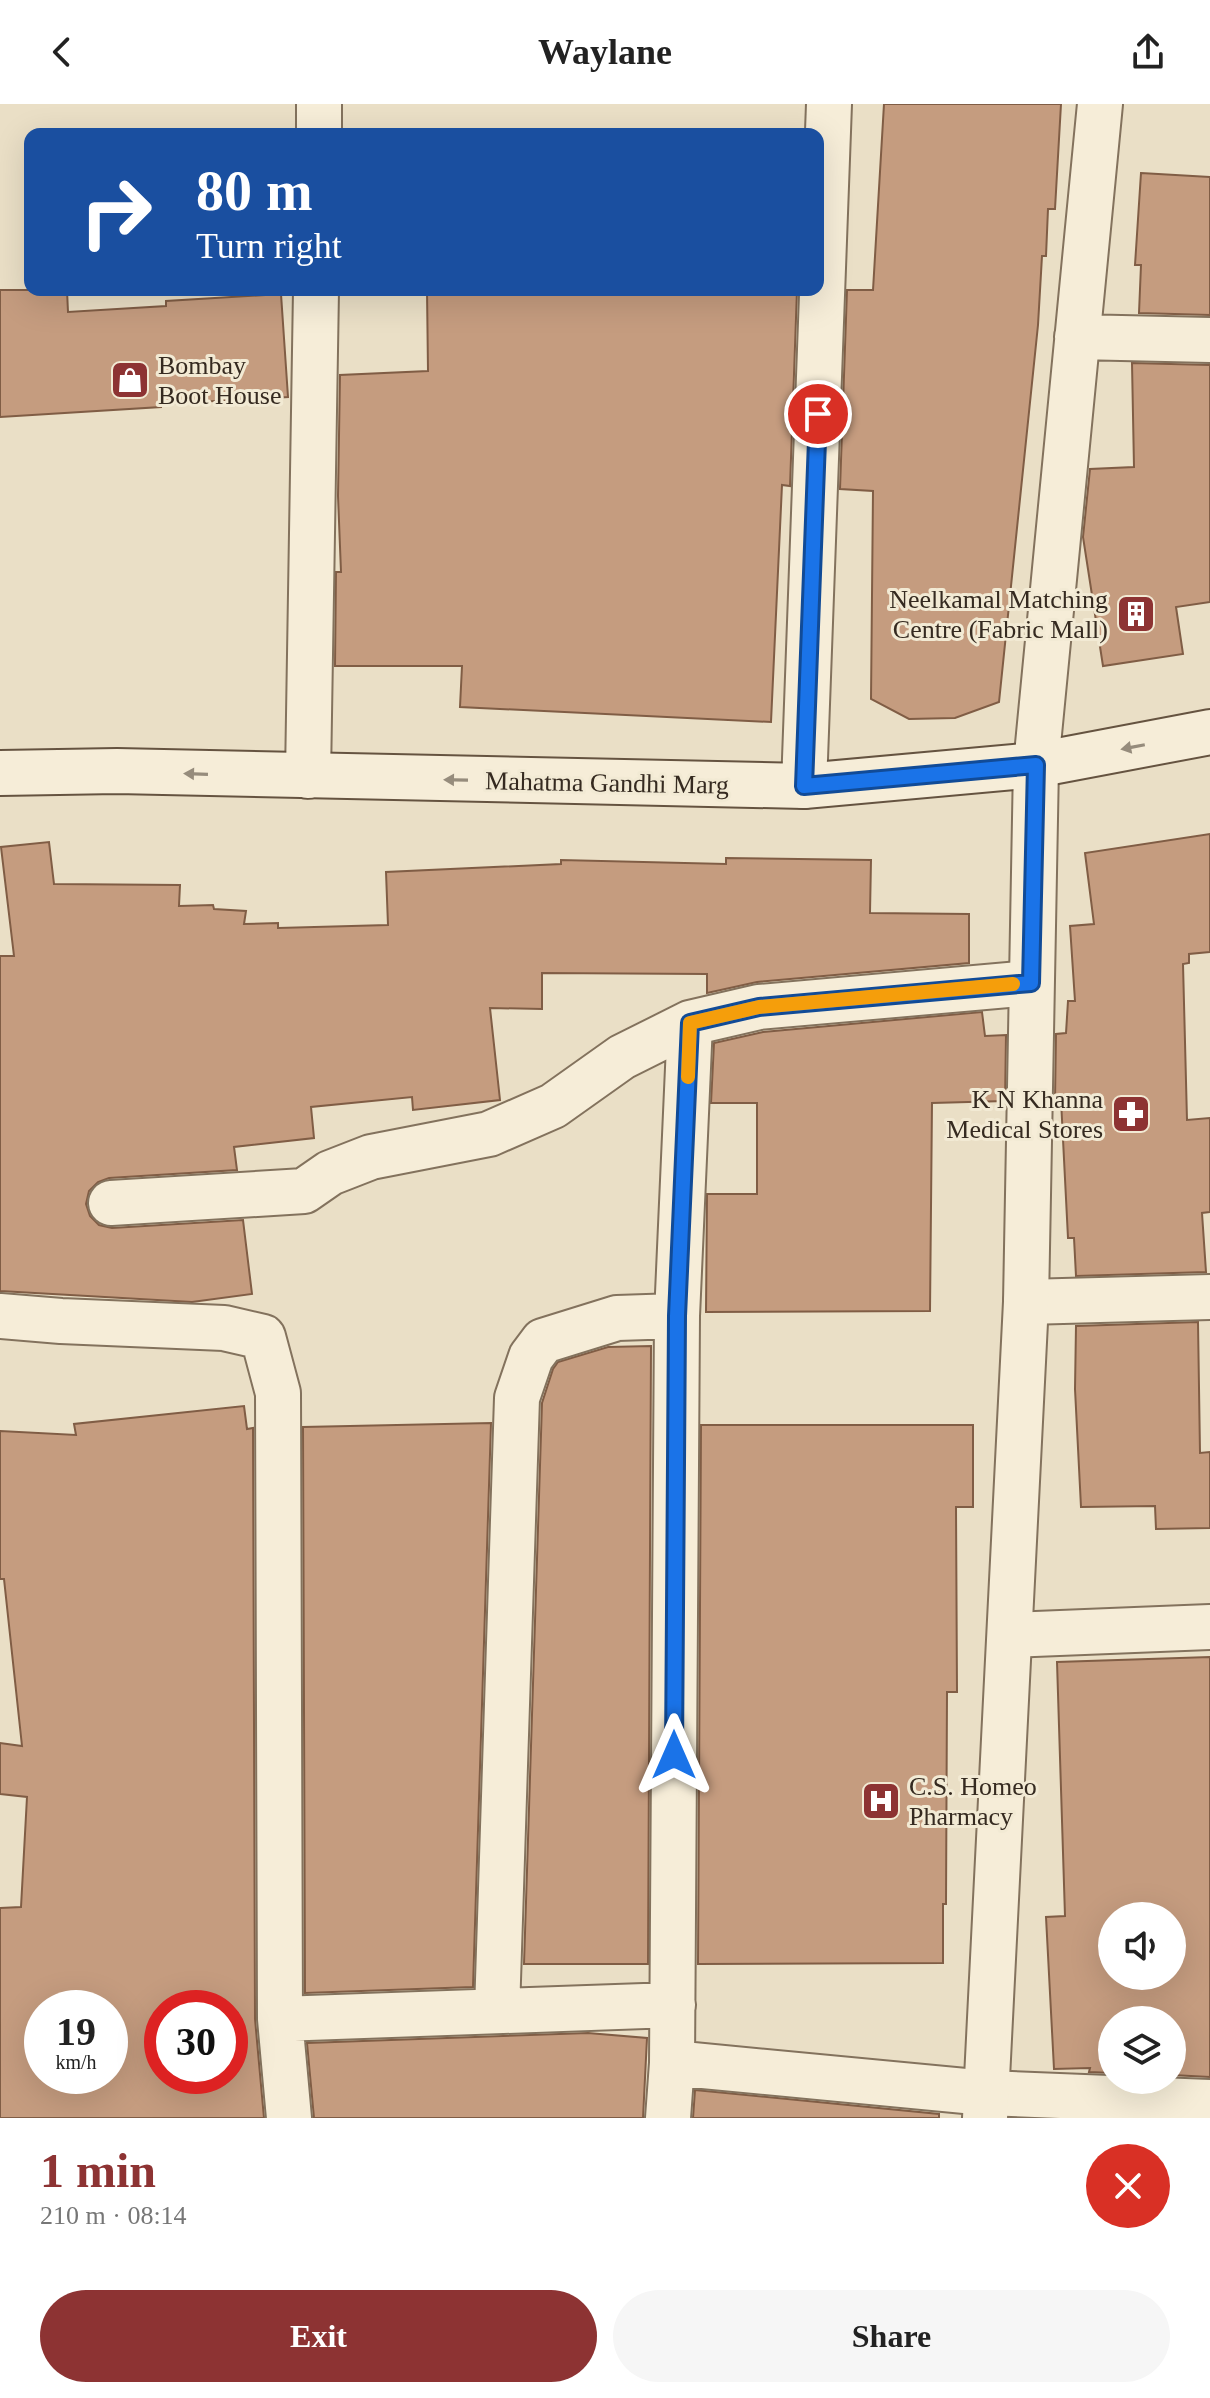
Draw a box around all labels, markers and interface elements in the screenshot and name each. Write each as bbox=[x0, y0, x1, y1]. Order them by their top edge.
icon: back bbox=[40, 30, 84, 74]
icon: share bbox=[1126, 30, 1170, 74]
text: Waylane bbox=[538, 32, 672, 72]
icon: right bbox=[64, 160, 168, 264]
text: 80 m bbox=[196, 160, 313, 222]
text: Turn right bbox=[196, 226, 342, 266]
place label: Bombay Boot House bbox=[158, 351, 282, 410]
shop icon: Bombay Boot House bbox=[109, 359, 151, 401]
pin bbox=[784, 380, 852, 448]
icon: arrive bbox=[796, 392, 840, 436]
place label: Neelkamal Matching Centre (Fabric Mall) bbox=[889, 585, 1108, 644]
building icon: Neelkamal Matching Centre (Fabric Mall) bbox=[1115, 593, 1157, 635]
one-way arrow bbox=[1121, 741, 1146, 753]
street label: Mahatma Gandhi Marg bbox=[485, 766, 729, 800]
one-way arrow bbox=[183, 767, 208, 780]
one-way arrow bbox=[443, 774, 468, 786]
place label: K N Khanna Medical Stores bbox=[946, 1085, 1103, 1144]
pharmacy icon: K N Khanna Medical Stores bbox=[1110, 1093, 1152, 1135]
position arrow bbox=[632, 1713, 716, 1797]
place label: C.S. Homeo Pharmacy bbox=[909, 1772, 1037, 1831]
hospital icon: C.S. Homeo Pharmacy bbox=[860, 1780, 902, 1822]
map controls bbox=[1098, 1902, 1186, 2094]
button: sound bbox=[1098, 1902, 1186, 1990]
speed limit sign: 30 bbox=[144, 1990, 248, 2094]
button: layers bbox=[1098, 2006, 1186, 2094]
text: 19 bbox=[56, 2009, 96, 2054]
text: km/h bbox=[55, 2051, 97, 2073]
text: 1 min bbox=[40, 2144, 156, 2197]
button: close bbox=[1086, 2144, 1170, 2228]
text: 210 m · 08:14 bbox=[40, 2201, 187, 2230]
button: Exit bbox=[40, 2290, 597, 2382]
button: Share bbox=[613, 2290, 1170, 2382]

